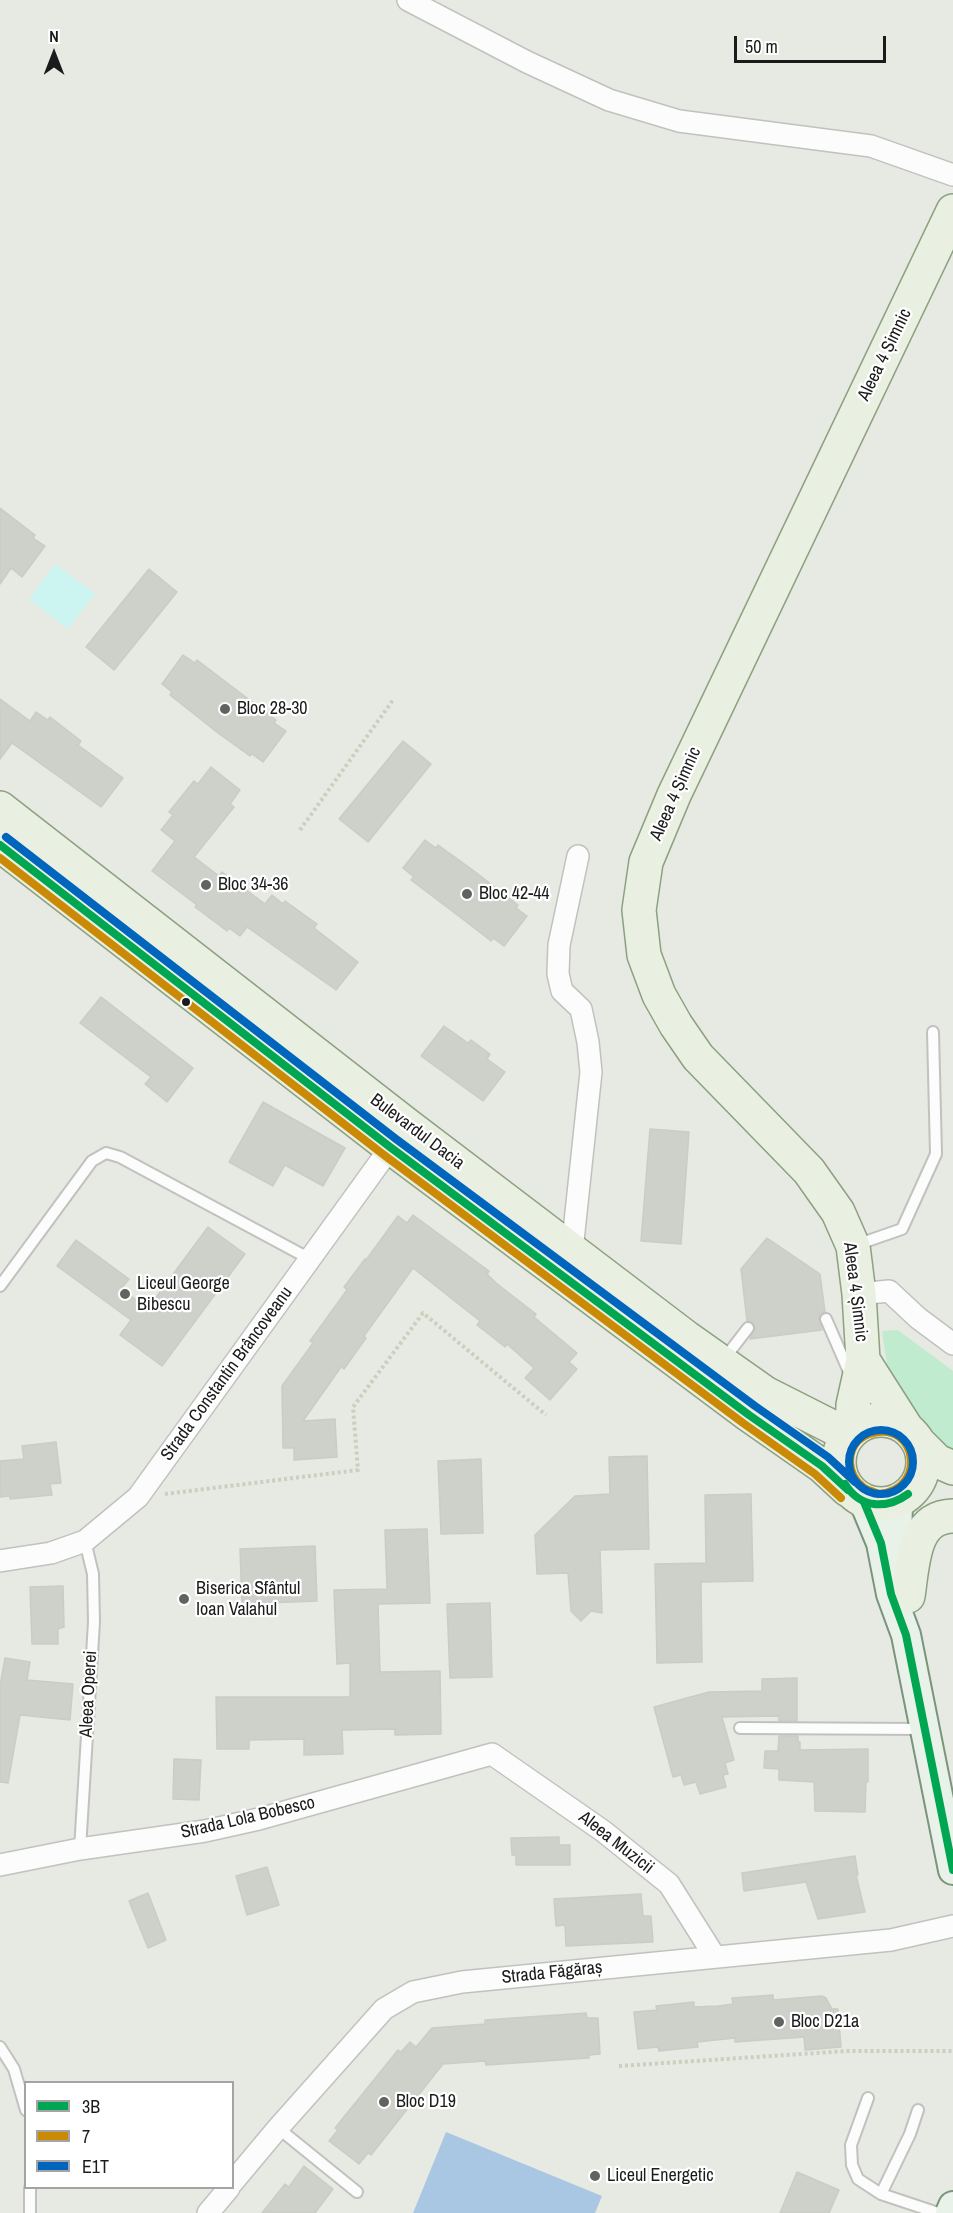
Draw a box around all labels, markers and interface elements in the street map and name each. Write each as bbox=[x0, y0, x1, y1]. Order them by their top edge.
north arrow bbox=[24, 24, 84, 84]
scale bar bbox=[737, 24, 888, 62]
text: N bbox=[49, 25, 59, 47]
text: 50 m bbox=[745, 34, 778, 59]
street label: Aleea 4 Șimnic bbox=[853, 305, 917, 405]
place label: Bloc 28-30 bbox=[237, 698, 308, 720]
marker: Bloc 28-30 bbox=[218, 702, 232, 716]
street label: Aleea 4 Șimnic bbox=[646, 744, 706, 844]
place label: Bloc 34-36 bbox=[218, 874, 289, 896]
marker: Bloc 34-36 bbox=[199, 878, 213, 892]
place label: Bloc 42-44 bbox=[479, 883, 550, 905]
marker: Bloc 42-44 bbox=[460, 887, 474, 901]
unlabelled marker bbox=[180, 996, 192, 1008]
street label: Bulevardul Dacia bbox=[366, 1090, 468, 1174]
street label: Aleea 4 Șimnic bbox=[838, 1241, 872, 1343]
place label: Liceul George Bibescu bbox=[137, 1273, 230, 1316]
street label: Strada Constantin Brâncoveanu bbox=[157, 1283, 297, 1465]
marker: Liceul George Bibescu bbox=[118, 1287, 132, 1301]
place label: Biserica Sfântul Ioan Valahul bbox=[196, 1578, 300, 1620]
marker: Biserica Sfântul Ioan Valahul bbox=[177, 1592, 191, 1606]
street label: Aleea Operei bbox=[76, 1650, 102, 1738]
street label: Strada Lola Bobesco bbox=[179, 1792, 317, 1844]
street label: Aleea Muzicii bbox=[574, 1807, 658, 1879]
street label: Strada Făgăraș bbox=[501, 1957, 603, 1989]
place label: Bloc D21a bbox=[791, 2011, 859, 2033]
marker: Bloc D21a bbox=[772, 2015, 786, 2029]
legend bbox=[24, 2081, 234, 2189]
place label: Bloc D19 bbox=[396, 2091, 456, 2113]
text: 3B bbox=[82, 2094, 100, 2119]
marker: Bloc D19 bbox=[377, 2095, 391, 2109]
text: 7 bbox=[82, 2124, 90, 2149]
text: E1T bbox=[82, 2154, 109, 2179]
place label: Liceul Energetic bbox=[607, 2165, 714, 2187]
marker: Liceul Energetic bbox=[588, 2169, 602, 2183]

